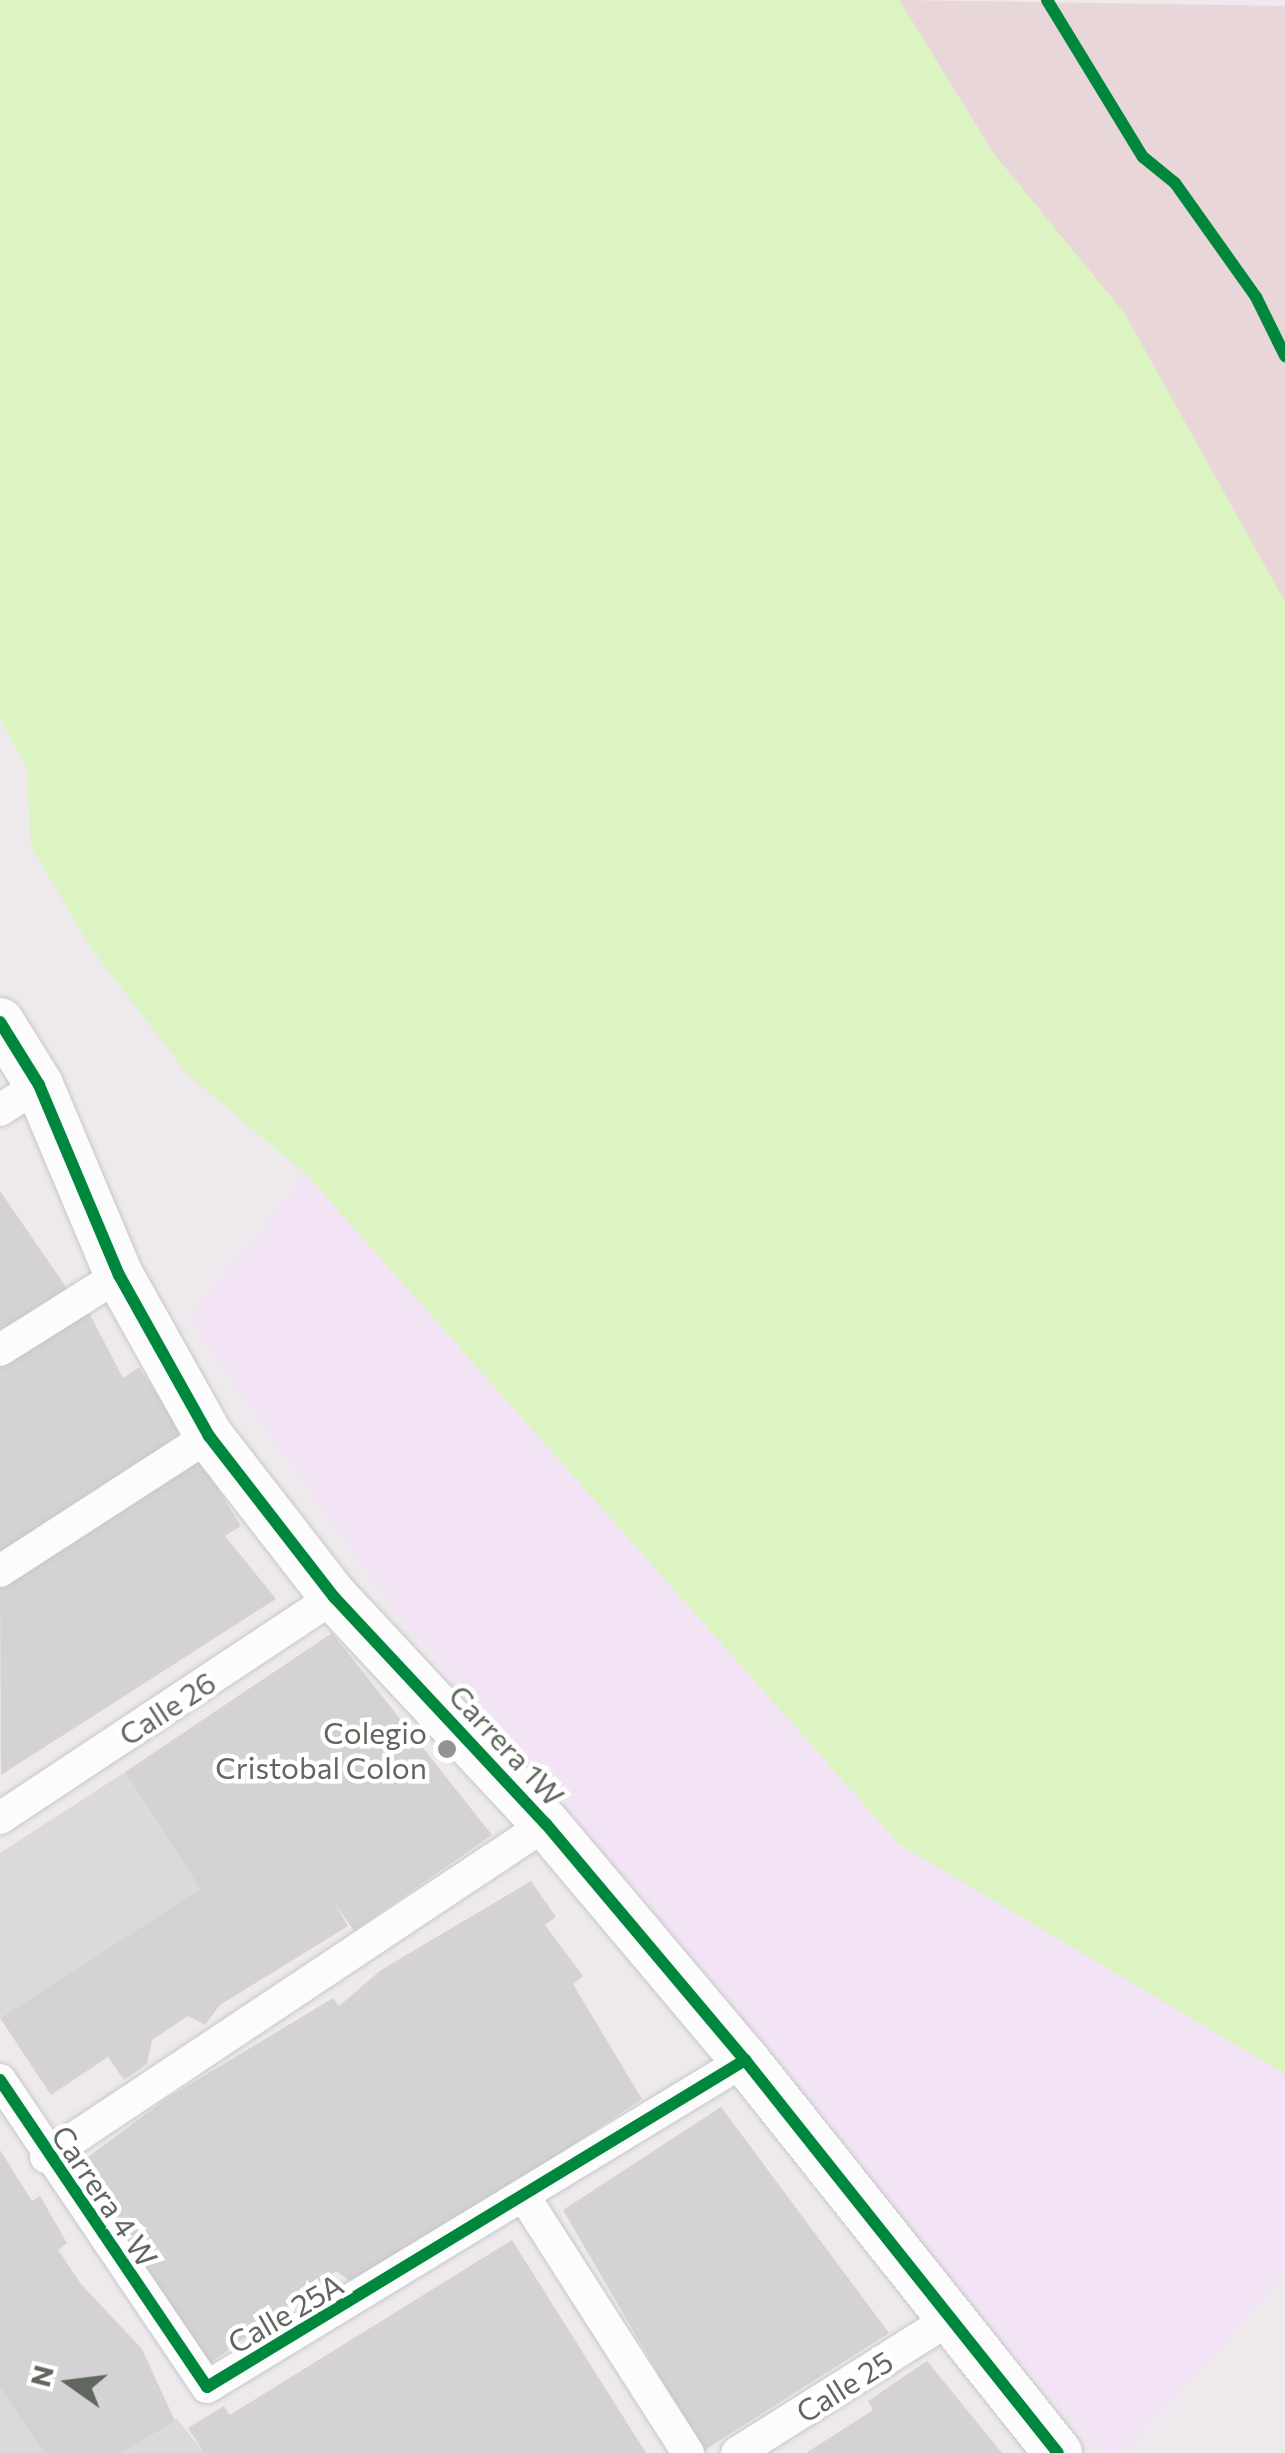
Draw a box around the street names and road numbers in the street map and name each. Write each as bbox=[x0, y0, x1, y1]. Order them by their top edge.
street label: Calle 26 bbox=[112, 1664, 222, 1752]
street label: Carrera 1W bbox=[442, 1677, 572, 1813]
street label: Carrera 4 W bbox=[45, 2118, 165, 2274]
street label: Calle 25A bbox=[221, 2266, 349, 2360]
street label: Calle 25 bbox=[789, 2342, 899, 2430]

